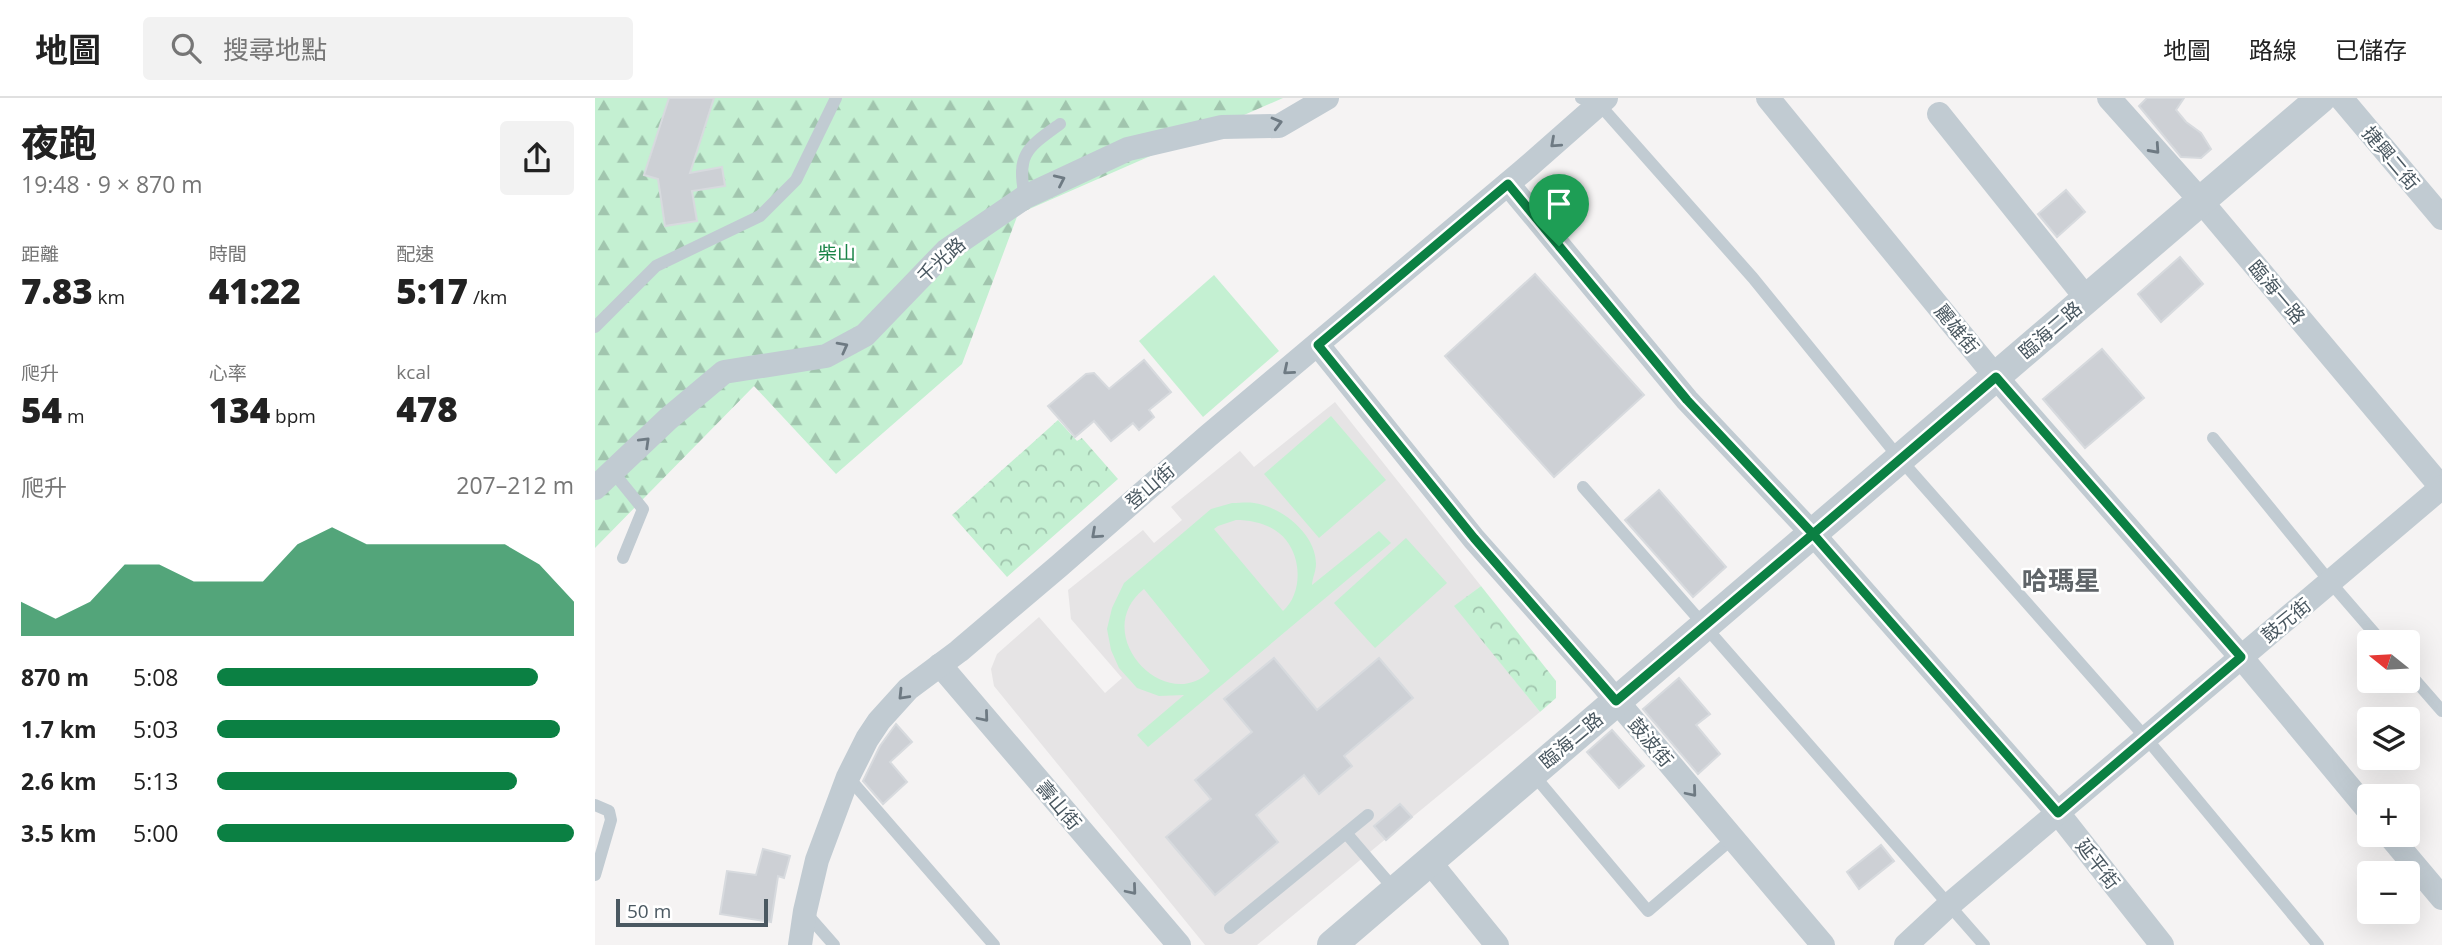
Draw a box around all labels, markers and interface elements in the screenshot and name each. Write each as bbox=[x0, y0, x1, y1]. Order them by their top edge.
search box bbox=[143, 17, 633, 80]
text: 地圖 bbox=[35, 27, 101, 72]
icon: search bbox=[167, 29, 205, 67]
text: 搜尋地點 bbox=[223, 31, 327, 67]
text: 地圖 bbox=[2163, 33, 2211, 66]
text: 路線 bbox=[2249, 33, 2297, 66]
text: 已儲存 bbox=[2335, 33, 2407, 66]
text: 夜跑 bbox=[21, 116, 97, 168]
one-way arrow bbox=[1271, 117, 1283, 132]
button: share bbox=[500, 121, 574, 195]
street label: 捷興二街 bbox=[2357, 121, 2425, 195]
one-way arrow bbox=[1550, 135, 1563, 147]
one-way arrow bbox=[2146, 141, 2159, 154]
text: 19:48 · 9 × 870 m bbox=[21, 168, 203, 200]
one-way arrow bbox=[1053, 174, 1065, 188]
pin bbox=[1529, 174, 1589, 246]
icon: arrive bbox=[1540, 185, 1578, 223]
street label: 千光路 bbox=[911, 231, 971, 289]
park label: 柴山 bbox=[818, 240, 856, 266]
text: 距離 bbox=[21, 241, 59, 267]
text: 時間 bbox=[209, 241, 247, 267]
text: 配速 bbox=[396, 241, 434, 267]
street label: 臨海一路 bbox=[2243, 255, 2311, 329]
text: 7.83 bbox=[21, 267, 93, 314]
text: 41:22 bbox=[209, 267, 301, 314]
text: 5:17 bbox=[396, 267, 468, 314]
text: km bbox=[93, 284, 125, 310]
text: /km bbox=[468, 284, 507, 310]
street label: 臨海二路 bbox=[2013, 295, 2087, 365]
street label: 麗雄街 bbox=[1929, 299, 1985, 359]
one-way arrow bbox=[835, 341, 848, 355]
text: kcal bbox=[396, 359, 431, 385]
text: 爬升 bbox=[21, 360, 59, 386]
text: 心率 bbox=[209, 360, 247, 386]
one-way arrow bbox=[1284, 362, 1297, 374]
text: 478 bbox=[396, 385, 458, 432]
text: 54 bbox=[21, 386, 62, 433]
text: 134 bbox=[209, 386, 270, 433]
text: m bbox=[62, 403, 85, 429]
text: bpm bbox=[270, 403, 316, 429]
one-way arrow bbox=[637, 437, 650, 450]
street label: 登山街 bbox=[1120, 457, 1180, 515]
text: 207–212 m bbox=[456, 469, 574, 501]
text: 爬升 bbox=[21, 471, 67, 503]
one-way arrow bbox=[1091, 525, 1104, 538]
district label: 哈瑪星 bbox=[2022, 562, 2100, 598]
street label: 鼓元街 bbox=[2256, 592, 2316, 648]
north arrow bbox=[2357, 630, 2420, 693]
map controls bbox=[2357, 630, 2420, 924]
text: 870 m bbox=[21, 661, 89, 693]
text: 5:08 bbox=[133, 661, 179, 693]
one-way arrow bbox=[899, 687, 911, 700]
street label: 臨海二路 bbox=[1534, 706, 1608, 774]
button: layers bbox=[2357, 707, 2420, 770]
one-way arrow bbox=[976, 709, 988, 722]
street label: 鼓波街 bbox=[1623, 712, 1679, 772]
text: 1.7 km bbox=[21, 713, 97, 745]
text: 5:03 bbox=[133, 713, 179, 745]
text: 2.6 km bbox=[21, 765, 97, 797]
text: 5:13 bbox=[133, 765, 179, 797]
street label: 壽山街 bbox=[1031, 775, 1087, 835]
one-way arrow bbox=[1684, 784, 1697, 796]
button: + bbox=[2357, 784, 2420, 847]
text: 3.5 km bbox=[21, 817, 97, 849]
text: 5:00 bbox=[133, 817, 179, 849]
street label: 延平街 bbox=[2070, 834, 2126, 894]
button: − bbox=[2357, 861, 2420, 924]
one-way arrow bbox=[1124, 882, 1136, 895]
scale bar bbox=[616, 896, 768, 928]
text: 50 m bbox=[627, 898, 671, 924]

